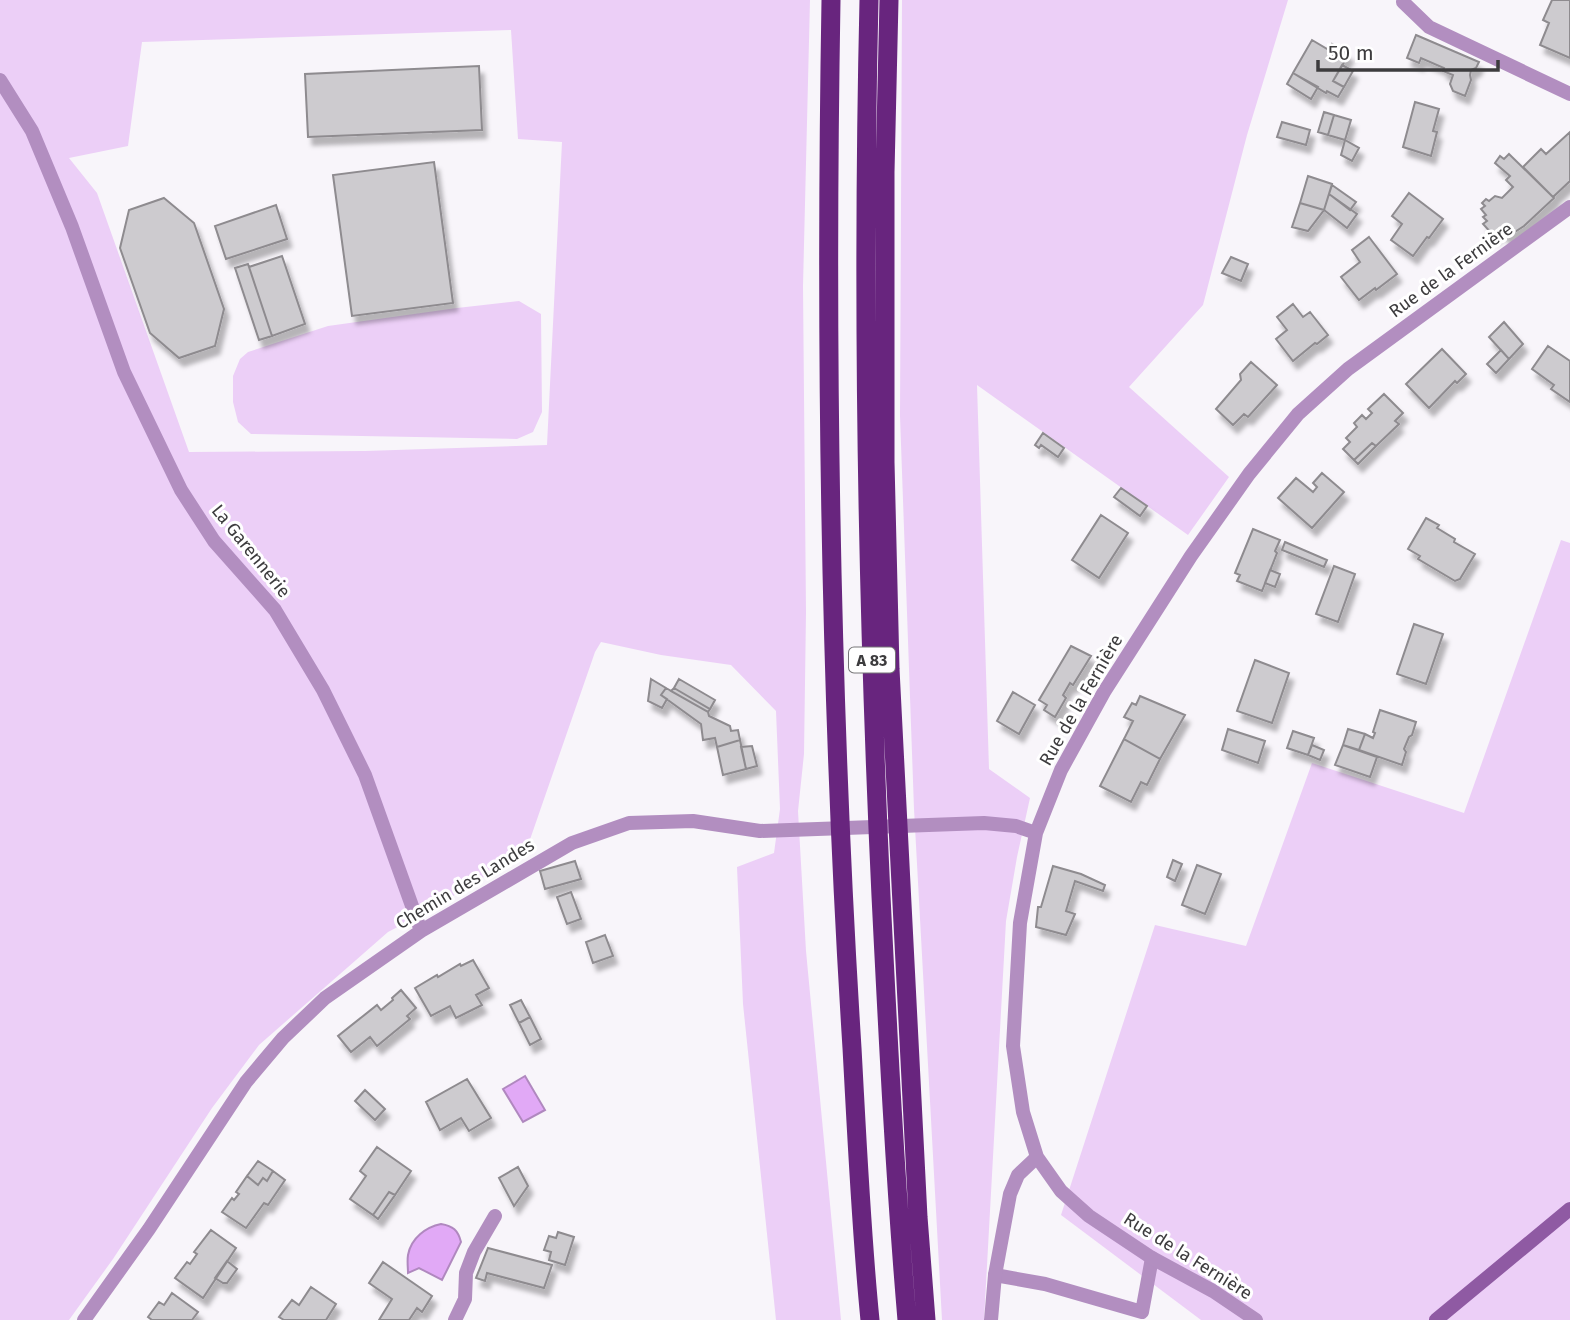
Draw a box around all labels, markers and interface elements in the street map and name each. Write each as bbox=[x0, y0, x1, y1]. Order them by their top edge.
scale bar bbox=[1318, 28, 1498, 72]
text: 50 m bbox=[1328, 40, 1374, 66]
street label: Rue de la Fernière bbox=[1385, 218, 1517, 322]
street label: La Garennerie bbox=[207, 500, 295, 602]
street label: Rue de la Fernière bbox=[1035, 631, 1127, 769]
road number: A 83 bbox=[849, 648, 895, 673]
street label: Chemin des Landes bbox=[392, 834, 538, 934]
street label: Rue de la Fernière bbox=[1120, 1208, 1256, 1304]

